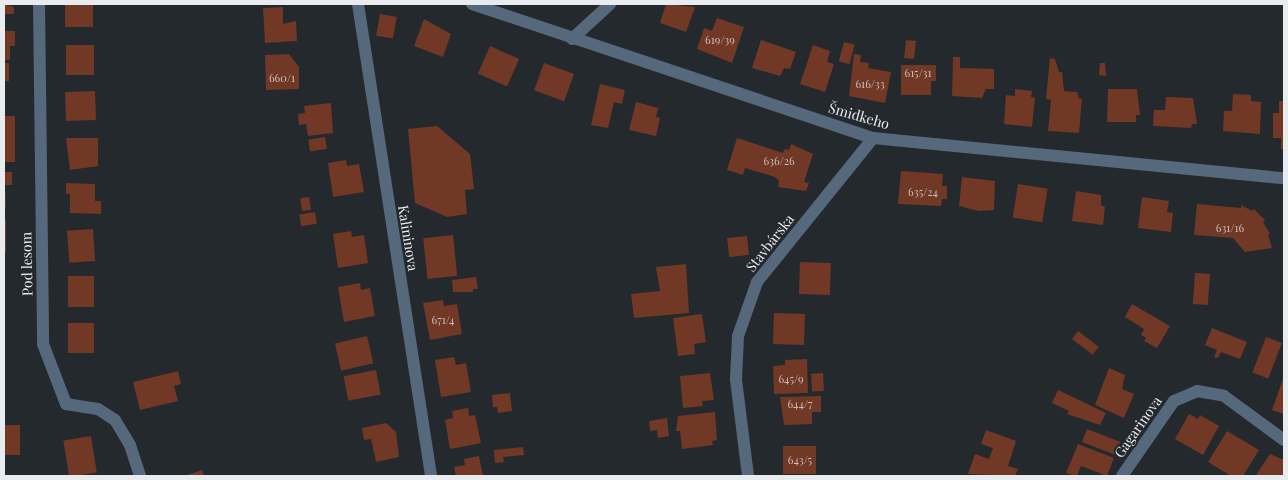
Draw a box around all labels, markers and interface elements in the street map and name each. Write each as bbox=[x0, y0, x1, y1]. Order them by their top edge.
house number: 619/39 bbox=[705, 33, 735, 47]
house number: 615/31 bbox=[904, 66, 932, 80]
house number: 660/1 bbox=[269, 71, 295, 85]
house number: 616/33 bbox=[855, 77, 885, 91]
street label: Šmidkeho bbox=[827, 99, 891, 133]
house number: 636/26 bbox=[763, 154, 795, 168]
house number: 635/24 bbox=[908, 185, 938, 199]
street label: Kalininova bbox=[395, 204, 421, 272]
street label: Stavbárska bbox=[742, 211, 798, 275]
house number: 631/16 bbox=[1216, 221, 1244, 235]
street label: Pod lesom bbox=[18, 232, 36, 296]
house number: 671/4 bbox=[432, 313, 454, 327]
house number: 645/9 bbox=[778, 372, 804, 386]
street label: Gagarinova bbox=[1111, 393, 1165, 461]
house number: 644/7 bbox=[787, 397, 813, 411]
house number: 643/5 bbox=[788, 453, 812, 467]

